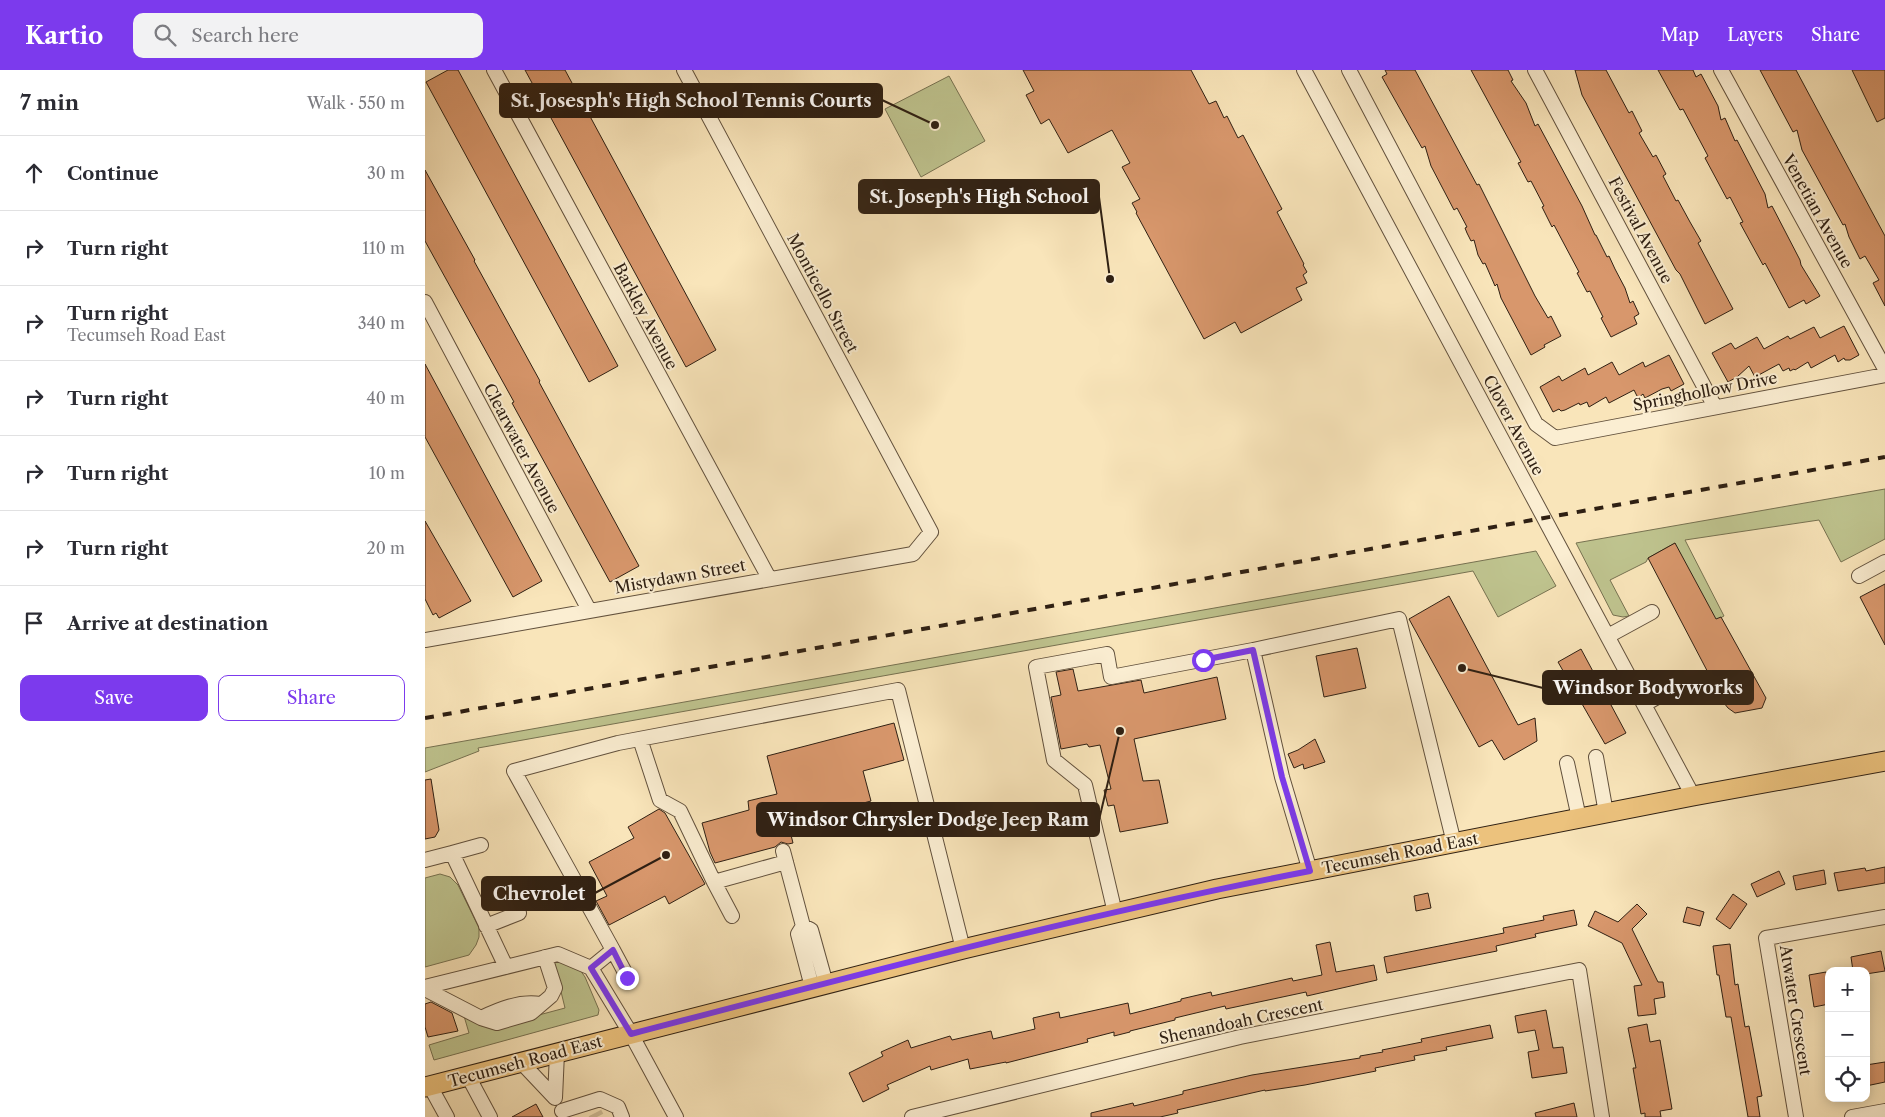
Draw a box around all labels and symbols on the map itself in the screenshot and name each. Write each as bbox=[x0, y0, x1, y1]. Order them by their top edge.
callout: St. Josesph's High School Tennis Courts bbox=[500, 84, 882, 117]
text: St. Josesph's High School Tennis Courts bbox=[510, 90, 872, 112]
street label: Venetian Avenue bbox=[1778, 149, 1858, 272]
street label: Festival Avenue bbox=[1605, 173, 1677, 287]
callout: St. Joseph's High School bbox=[859, 180, 1099, 213]
text: St. Joseph's High School bbox=[869, 186, 1089, 208]
street label: Monticello Street bbox=[783, 230, 863, 356]
street label: Barkley Avenue bbox=[609, 259, 683, 373]
street label: Springhollow Drive bbox=[1631, 367, 1779, 415]
street label: Clover Avenue bbox=[1479, 372, 1549, 479]
street label: Clearwater Avenue bbox=[479, 380, 565, 516]
street label: Mistydawn Street bbox=[613, 555, 747, 597]
route start bbox=[1192, 649, 1215, 672]
callout: Windsor Bodyworks bbox=[1543, 671, 1753, 704]
text: Windsor Bodyworks bbox=[1552, 677, 1743, 699]
callout: Windsor Chrysler Dodge Jeep Ram bbox=[757, 803, 1099, 836]
text: Windsor Chrysler Dodge Jeep Ram bbox=[766, 809, 1089, 831]
street label: Tecumseh Road East bbox=[1320, 828, 1480, 878]
callout: Chevrolet bbox=[482, 877, 595, 910]
text: Chevrolet bbox=[493, 883, 586, 905]
street label: Atwater Crescent bbox=[1776, 942, 1816, 1077]
route end bbox=[616, 967, 639, 990]
street label: Shenandoah Crescent bbox=[1157, 994, 1325, 1048]
street label: Tecumseh Road East bbox=[446, 1031, 605, 1091]

